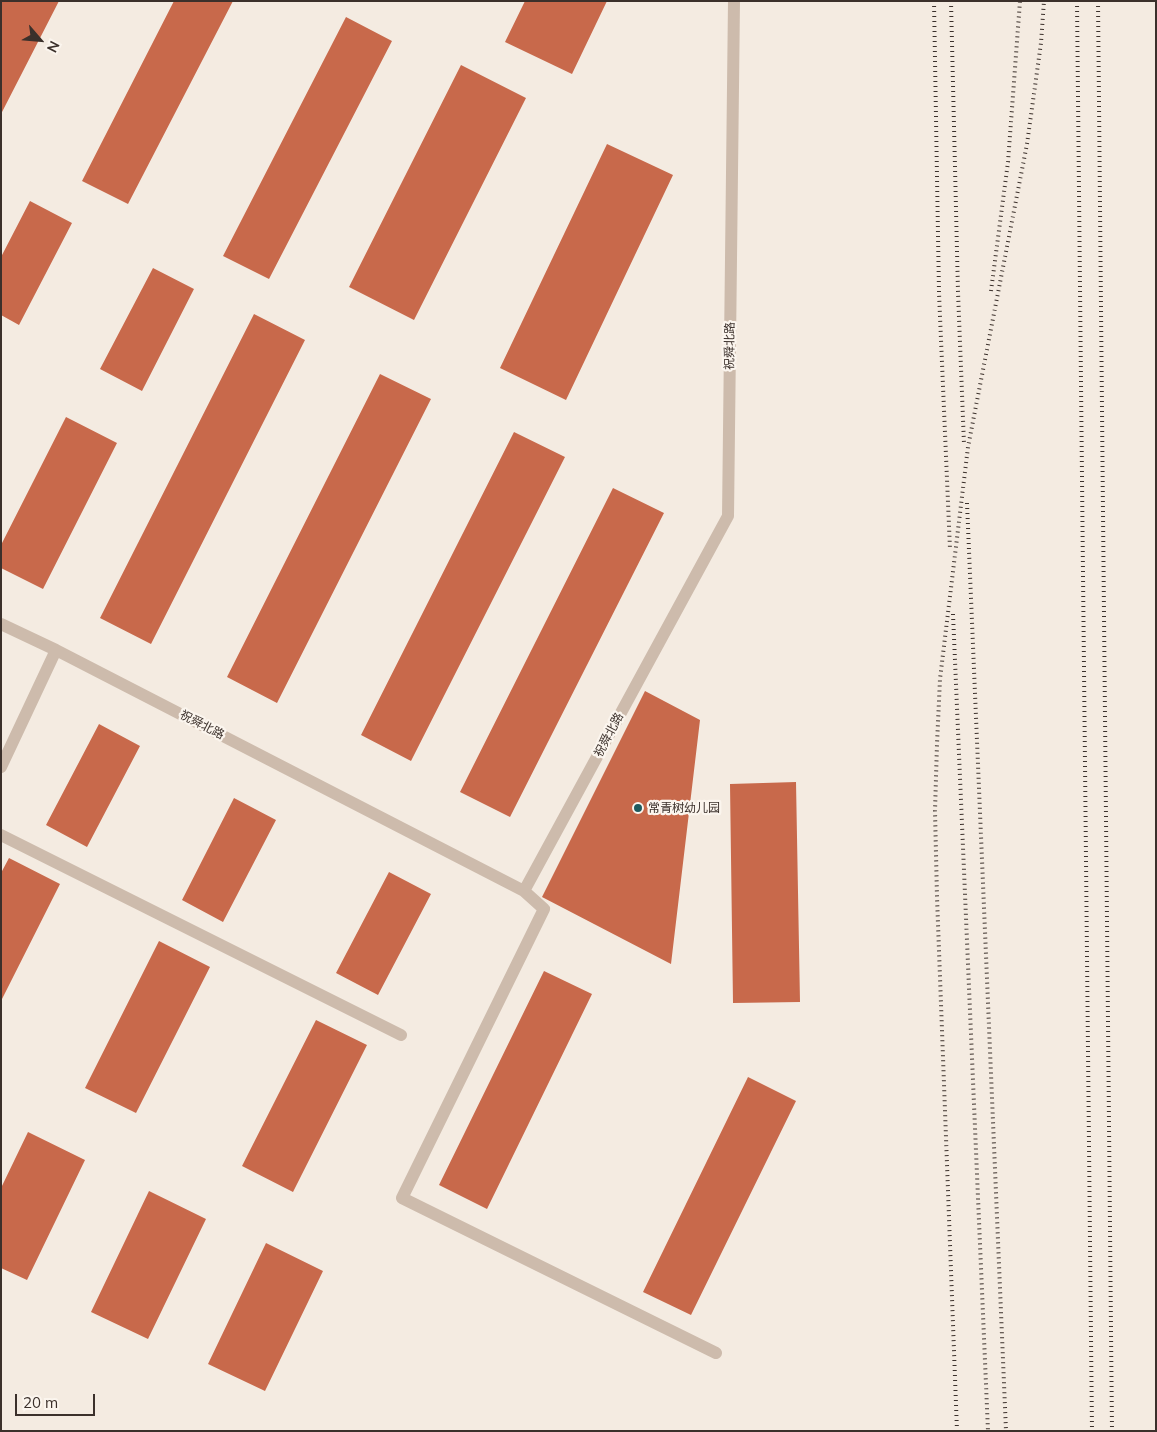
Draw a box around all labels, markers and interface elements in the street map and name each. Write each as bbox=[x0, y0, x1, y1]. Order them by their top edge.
north arrow bbox=[15, 15, 65, 65]
text: N bbox=[43, 38, 64, 56]
street label: 祝舜北路 bbox=[722, 322, 738, 370]
street label: 祝舜北路 bbox=[177, 708, 227, 742]
street label: 祝舜北路 bbox=[591, 710, 627, 760]
place label: 常青树幼儿园 bbox=[648, 801, 720, 815]
marker: 常青树幼儿园 bbox=[632, 802, 644, 814]
scale bar bbox=[18, 1384, 98, 1416]
text: 20 m bbox=[23, 1393, 58, 1412]

